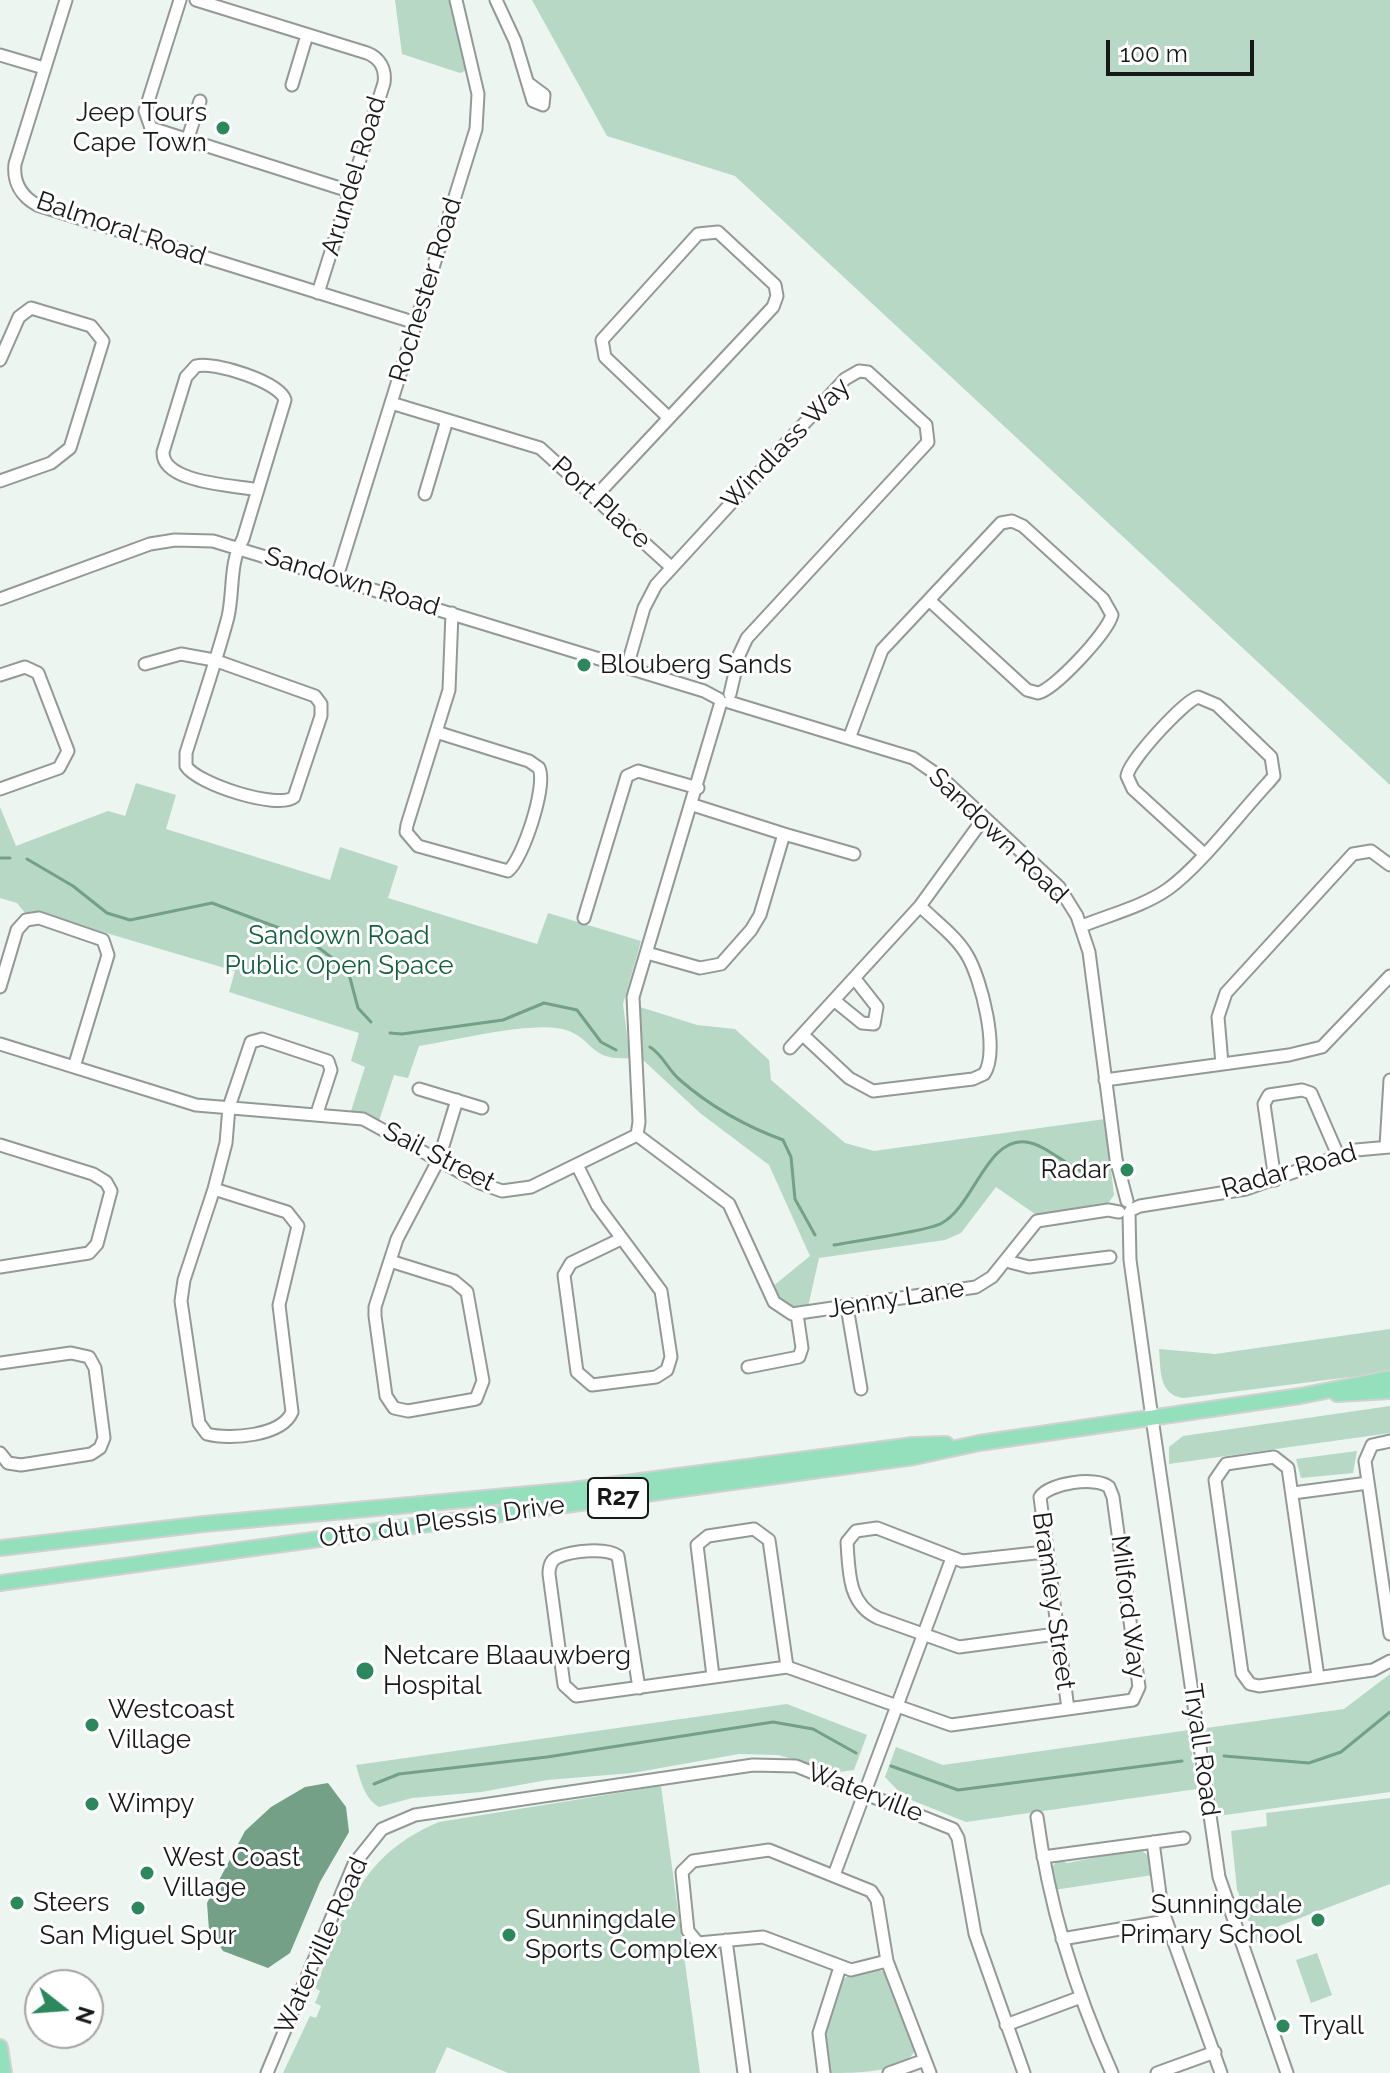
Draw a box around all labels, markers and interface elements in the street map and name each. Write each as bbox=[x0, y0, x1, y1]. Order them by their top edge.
scale bar bbox=[1110, 24, 1258, 74]
text: 100 m bbox=[1120, 39, 1188, 68]
street label: Arundel Road bbox=[315, 93, 393, 259]
place label: Jeep Tours Cape Town bbox=[73, 97, 207, 158]
marker: Jeep Tours Cape Town bbox=[214, 119, 232, 137]
street label: Balmoral Road bbox=[32, 185, 210, 273]
street label: Rochester Road bbox=[383, 194, 469, 386]
street label: Windlass Way bbox=[715, 372, 857, 516]
street label: Port Place bbox=[545, 450, 657, 556]
street label: Sandown Road bbox=[261, 541, 443, 623]
place label: Blouberg Sands bbox=[600, 649, 792, 681]
marker: Blouberg Sands bbox=[575, 656, 593, 674]
street label: Sandown Road bbox=[922, 762, 1074, 910]
park label: Sandown Road Public Open Space bbox=[224, 920, 454, 982]
street label: Sail Street bbox=[378, 1116, 500, 1198]
street label: Radar Road bbox=[1218, 1137, 1360, 1205]
place label: Radar bbox=[1041, 1154, 1111, 1186]
marker: Radar bbox=[1118, 1161, 1136, 1179]
street label: Jenny Lane bbox=[825, 1273, 967, 1325]
road number: R27 bbox=[588, 1478, 648, 1518]
street label: Otto du Plessis Drive bbox=[317, 1489, 567, 1555]
street label: Bramley Street bbox=[1025, 1510, 1081, 1692]
street label: Milford Way bbox=[1104, 1533, 1152, 1681]
place label: Netcare Blaauwberg Hospital bbox=[383, 1640, 631, 1702]
marker: Netcare Blaauwberg Hospital bbox=[354, 1660, 376, 1682]
street label: Tryall Road bbox=[1176, 1682, 1226, 1818]
place label: Westcoast Village bbox=[108, 1694, 235, 1756]
marker: Westcoast Village bbox=[83, 1716, 101, 1734]
street label: Waterville bbox=[803, 1757, 927, 1829]
place label: Wimpy bbox=[108, 1788, 194, 1820]
marker: Wimpy bbox=[83, 1795, 101, 1813]
place label: West Coast Village bbox=[163, 1842, 300, 1904]
street label: Waterville Road bbox=[269, 1853, 375, 2039]
marker: West Coast Village bbox=[138, 1864, 156, 1882]
place label: Steers bbox=[33, 1887, 109, 1919]
place label: Sunningdale Primary School bbox=[1120, 1889, 1302, 1950]
marker: Steers bbox=[8, 1894, 26, 1912]
marker: San Miguel Spur bbox=[129, 1899, 147, 1917]
place label: Sunningdale Sports Complex bbox=[525, 1904, 717, 1966]
marker: Sunningdale Primary School bbox=[1309, 1911, 1327, 1929]
place label: San Miguel Spur bbox=[39, 1920, 237, 1952]
marker: Sunningdale Sports Complex bbox=[500, 1926, 518, 1944]
north arrow bbox=[24, 1969, 104, 2049]
text: N bbox=[70, 2004, 100, 2027]
place label: Tryall bbox=[1299, 2010, 1364, 2042]
marker: Tryall bbox=[1274, 2017, 1292, 2035]

